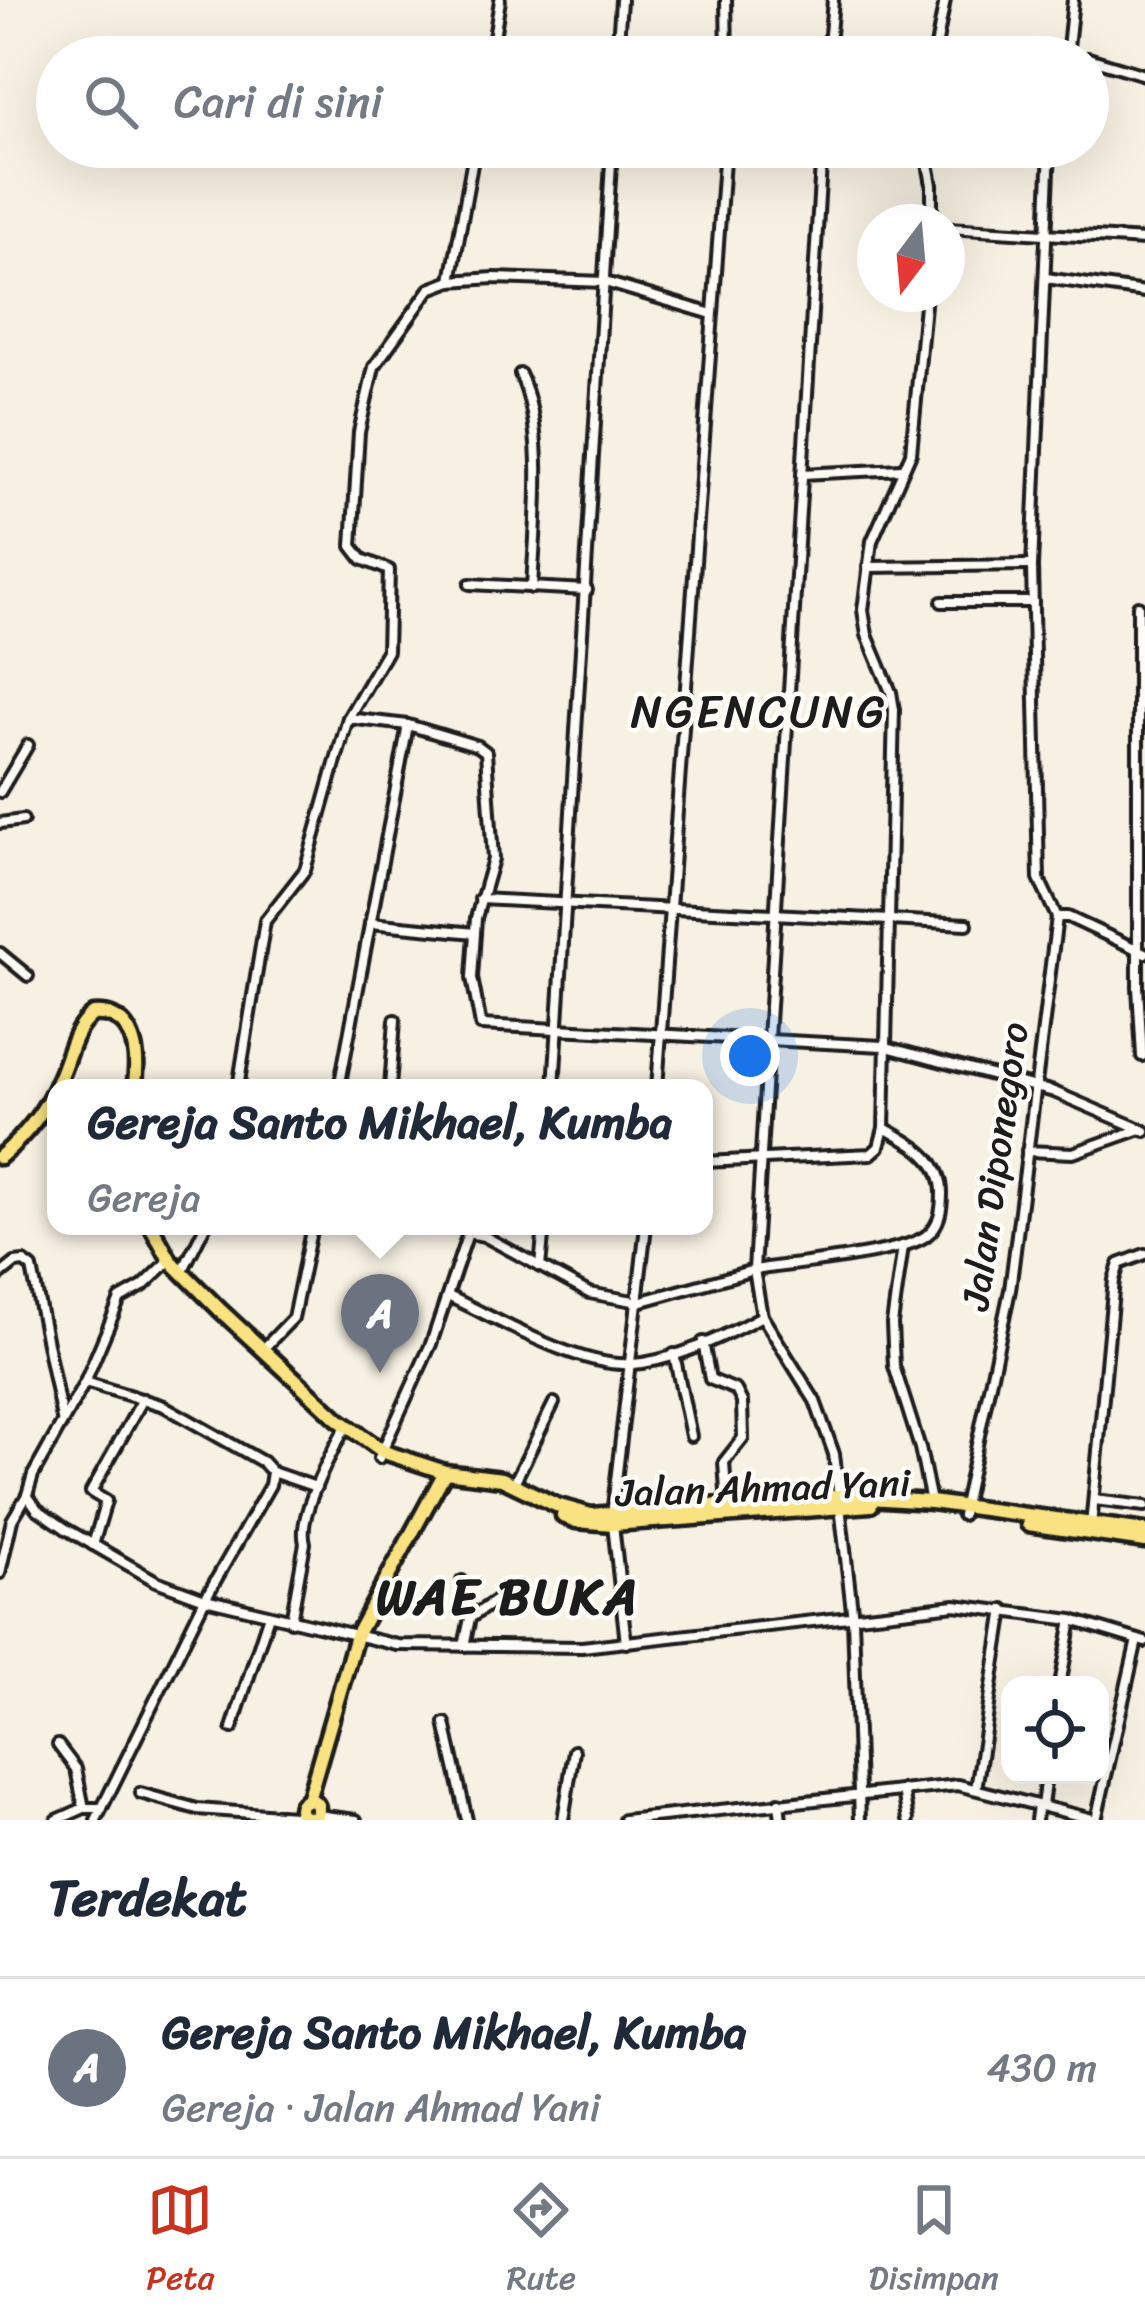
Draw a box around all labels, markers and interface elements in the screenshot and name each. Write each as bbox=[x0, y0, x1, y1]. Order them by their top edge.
search box bbox=[36, 36, 1109, 168]
text: Cari di sini bbox=[174, 62, 383, 142]
icon: search bbox=[78, 69, 144, 135]
north arrow bbox=[857, 204, 965, 312]
district label: NGENCUNG bbox=[631, 672, 887, 752]
street label: Jalan Diponegoro bbox=[940, 1018, 1049, 1316]
your location bbox=[720, 1026, 780, 1086]
popup bbox=[47, 1079, 713, 1235]
text: Gereja Santo Mikhael, Kumba bbox=[88, 1083, 672, 1163]
text: Gereja bbox=[88, 1163, 200, 1232]
pin: A bbox=[341, 1274, 419, 1373]
street label: Jalan Ahmad Yani bbox=[612, 1448, 913, 1527]
district label: WAE BUKA bbox=[376, 1552, 640, 1642]
map controls bbox=[1001, 1676, 1109, 1784]
button: locate bbox=[1001, 1676, 1109, 1784]
text: Terdekat bbox=[48, 1853, 247, 1943]
text: Gereja Santo Mikhael, Kumba bbox=[162, 1993, 747, 2073]
text: A bbox=[74, 2033, 100, 2102]
text: 430 m bbox=[986, 2033, 1097, 2102]
text: Gereja · Jalan Ahmad Yani bbox=[162, 2073, 600, 2142]
tab: Peta bbox=[146, 2177, 214, 2307]
tab: Rute bbox=[507, 2177, 576, 2307]
tab: Disimpan bbox=[868, 2177, 999, 2307]

